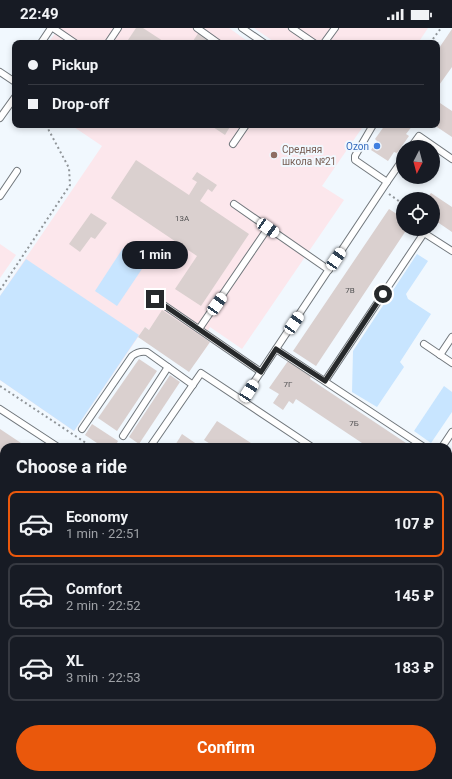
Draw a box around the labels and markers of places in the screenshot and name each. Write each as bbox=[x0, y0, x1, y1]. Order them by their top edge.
place label: Ozon bbox=[346, 141, 369, 152]
marker: Ozon bbox=[372, 141, 382, 151]
place label: Средняя школа №21 bbox=[282, 144, 336, 167]
marker: Средняя школа №21 bbox=[269, 150, 279, 160]

